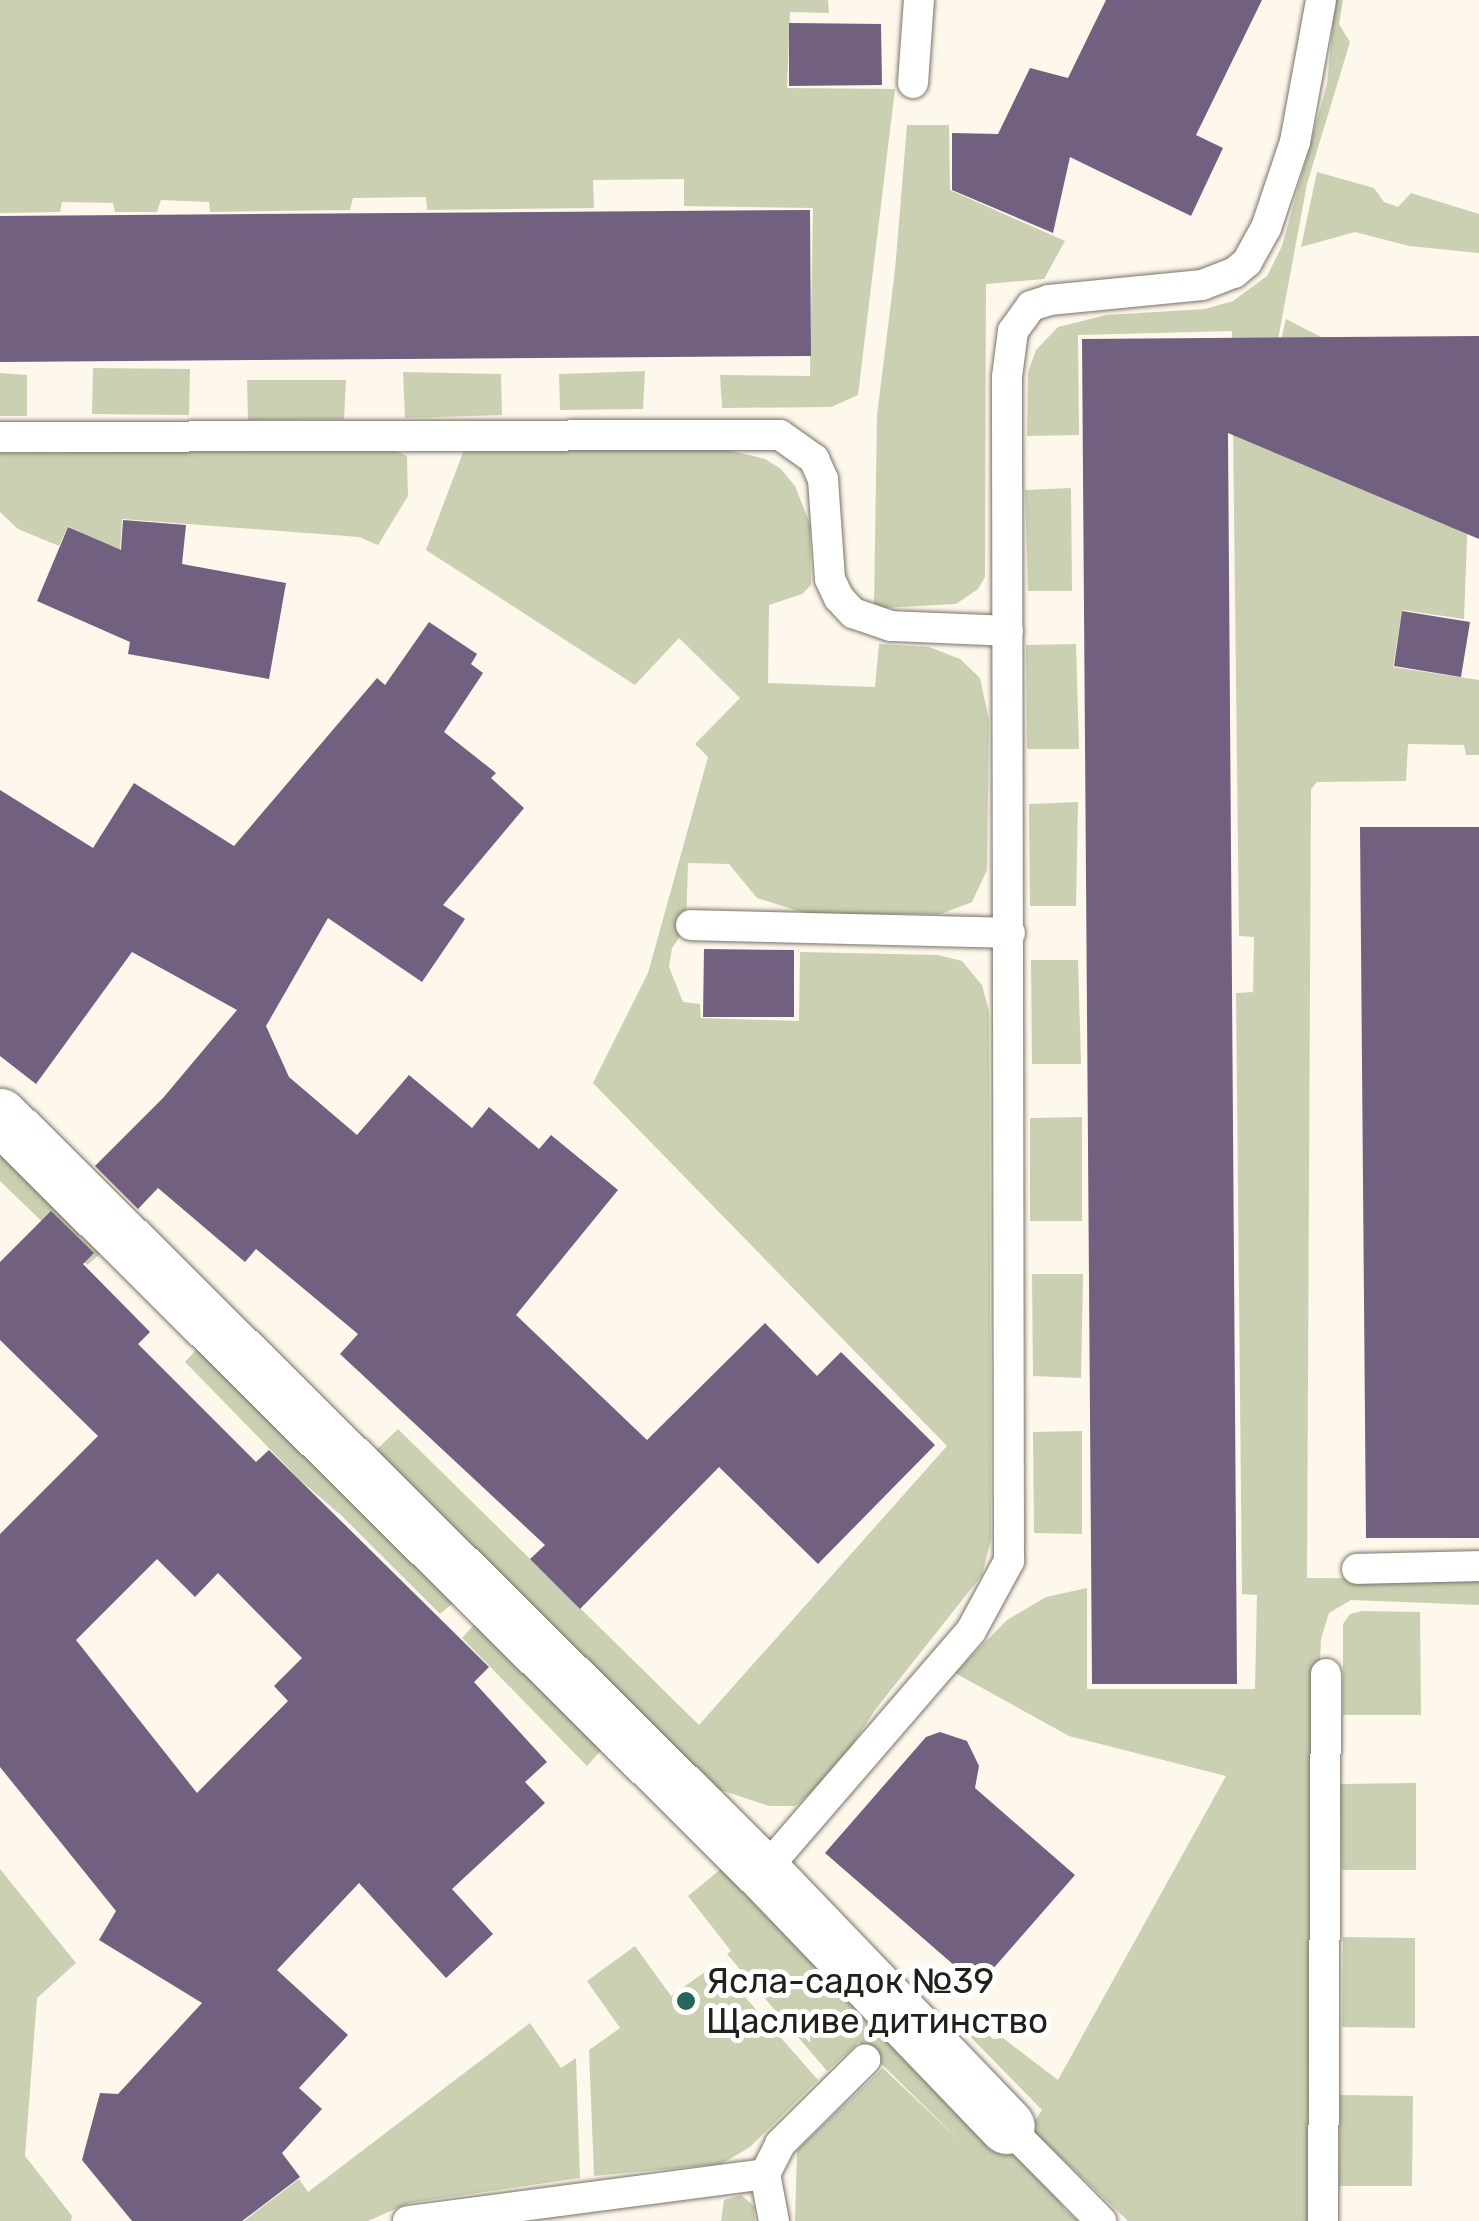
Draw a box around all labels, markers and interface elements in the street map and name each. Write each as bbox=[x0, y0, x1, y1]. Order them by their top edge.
place label: Ясла-садок №39 Щасливе дитинство bbox=[706, 1960, 1048, 2042]
marker: Ясла-садок №39 Щасливе дитинство bbox=[675, 1990, 697, 2012]

